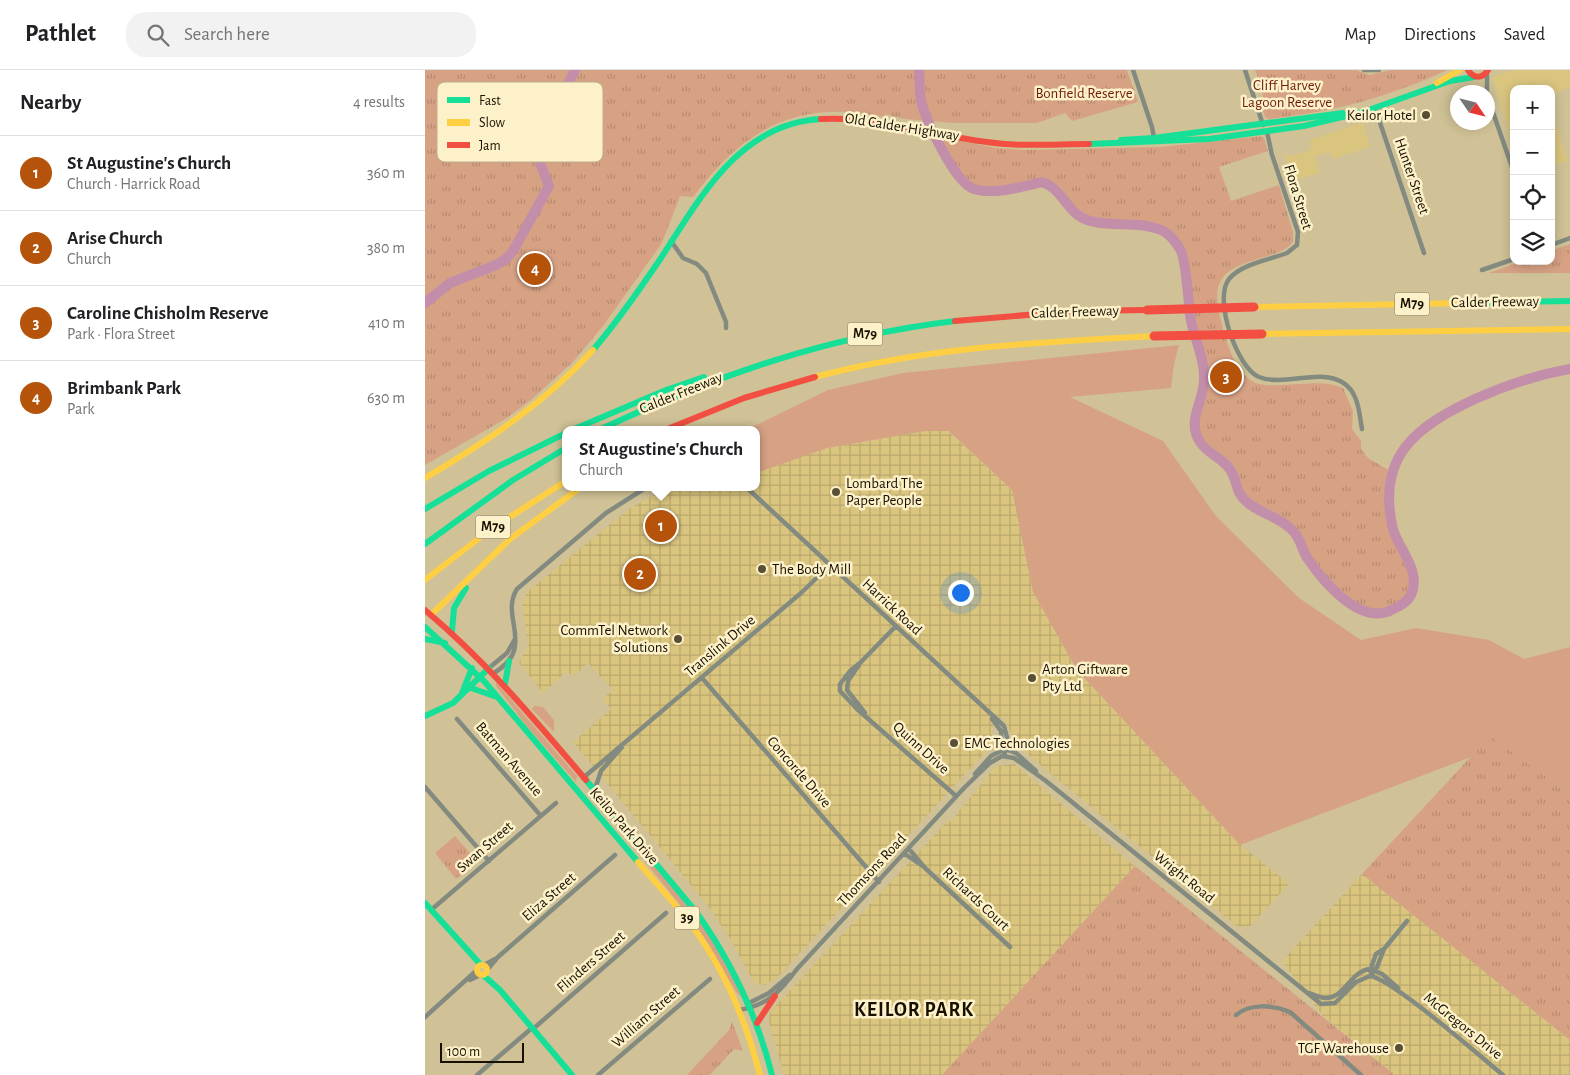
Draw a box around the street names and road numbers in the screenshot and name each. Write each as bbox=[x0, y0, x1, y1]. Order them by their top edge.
street label: Old Calder Highway bbox=[844, 111, 961, 144]
street label: Hunter Street bbox=[1392, 136, 1432, 216]
street label: Flora Street bbox=[1281, 163, 1315, 231]
road number: M79 bbox=[1395, 292, 1429, 315]
street label: Calder Freeway bbox=[1451, 294, 1540, 310]
street label: Calder Freeway bbox=[1031, 303, 1120, 321]
road number: M79 bbox=[847, 322, 883, 346]
street label: Calder Freeway bbox=[637, 369, 725, 416]
road number: M79 bbox=[475, 516, 511, 538]
street label: Harrick Road bbox=[859, 576, 925, 638]
street label: Translink Drive bbox=[682, 612, 758, 680]
street label: Batman Avenue bbox=[473, 719, 545, 799]
street label: Quinn Drive bbox=[890, 719, 952, 777]
street label: Concorde Drive bbox=[764, 734, 834, 810]
street label: Keilor Park Drive bbox=[587, 785, 661, 867]
street label: Swan Street bbox=[454, 819, 516, 875]
street label: Thomsons Road bbox=[835, 831, 909, 909]
street label: Wright Road bbox=[1151, 848, 1217, 906]
street label: Richards Court bbox=[940, 865, 1012, 934]
street label: Eliza Street bbox=[519, 870, 579, 924]
road number: 39 bbox=[675, 906, 699, 930]
street label: Flinders Street bbox=[554, 929, 628, 995]
street label: William Street bbox=[609, 983, 683, 1050]
street label: McGregors Drive bbox=[1421, 990, 1505, 1062]

